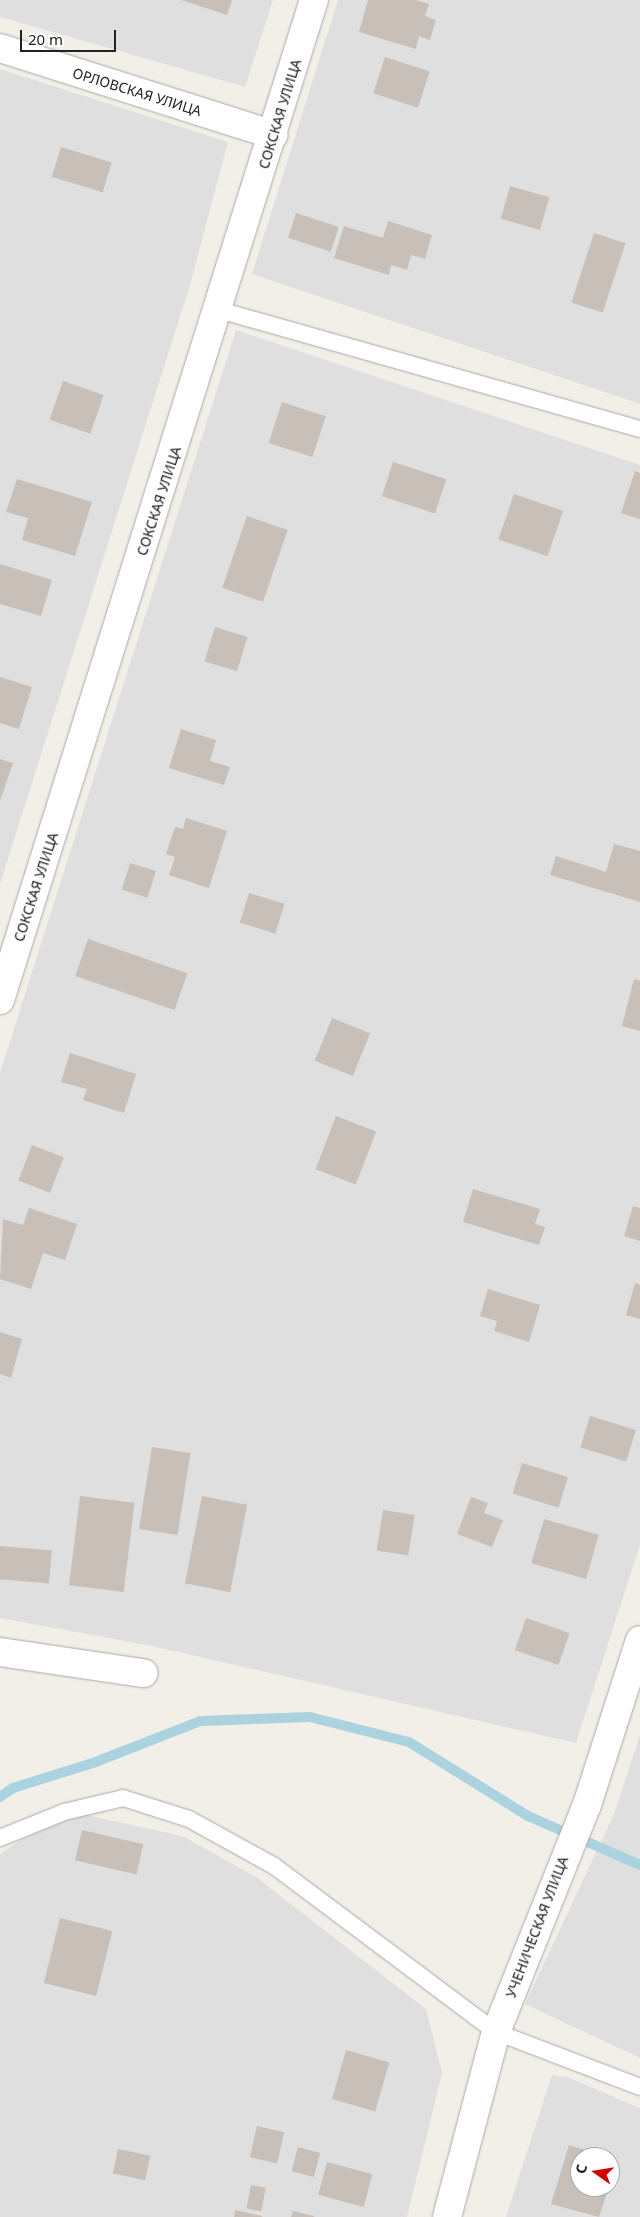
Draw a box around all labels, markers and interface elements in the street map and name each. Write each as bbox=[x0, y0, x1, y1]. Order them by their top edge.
scale bar bbox=[22, 20, 119, 52]
text: 20 m bbox=[28, 29, 63, 49]
street label: СОКСКАЯ УЛИЦА bbox=[255, 57, 305, 171]
street label: ОРЛОВСКАЯ УЛИЦА bbox=[70, 64, 204, 120]
street label: СОКСКАЯ УЛИЦА bbox=[133, 444, 185, 558]
street label: СОКСКАЯ УЛИЦА bbox=[10, 830, 62, 944]
street label: УЧЕНИЧЕСКАЯ УЛИЦА bbox=[502, 1854, 572, 2000]
north arrow bbox=[570, 2147, 620, 2197]
text: С bbox=[571, 2162, 591, 2175]

